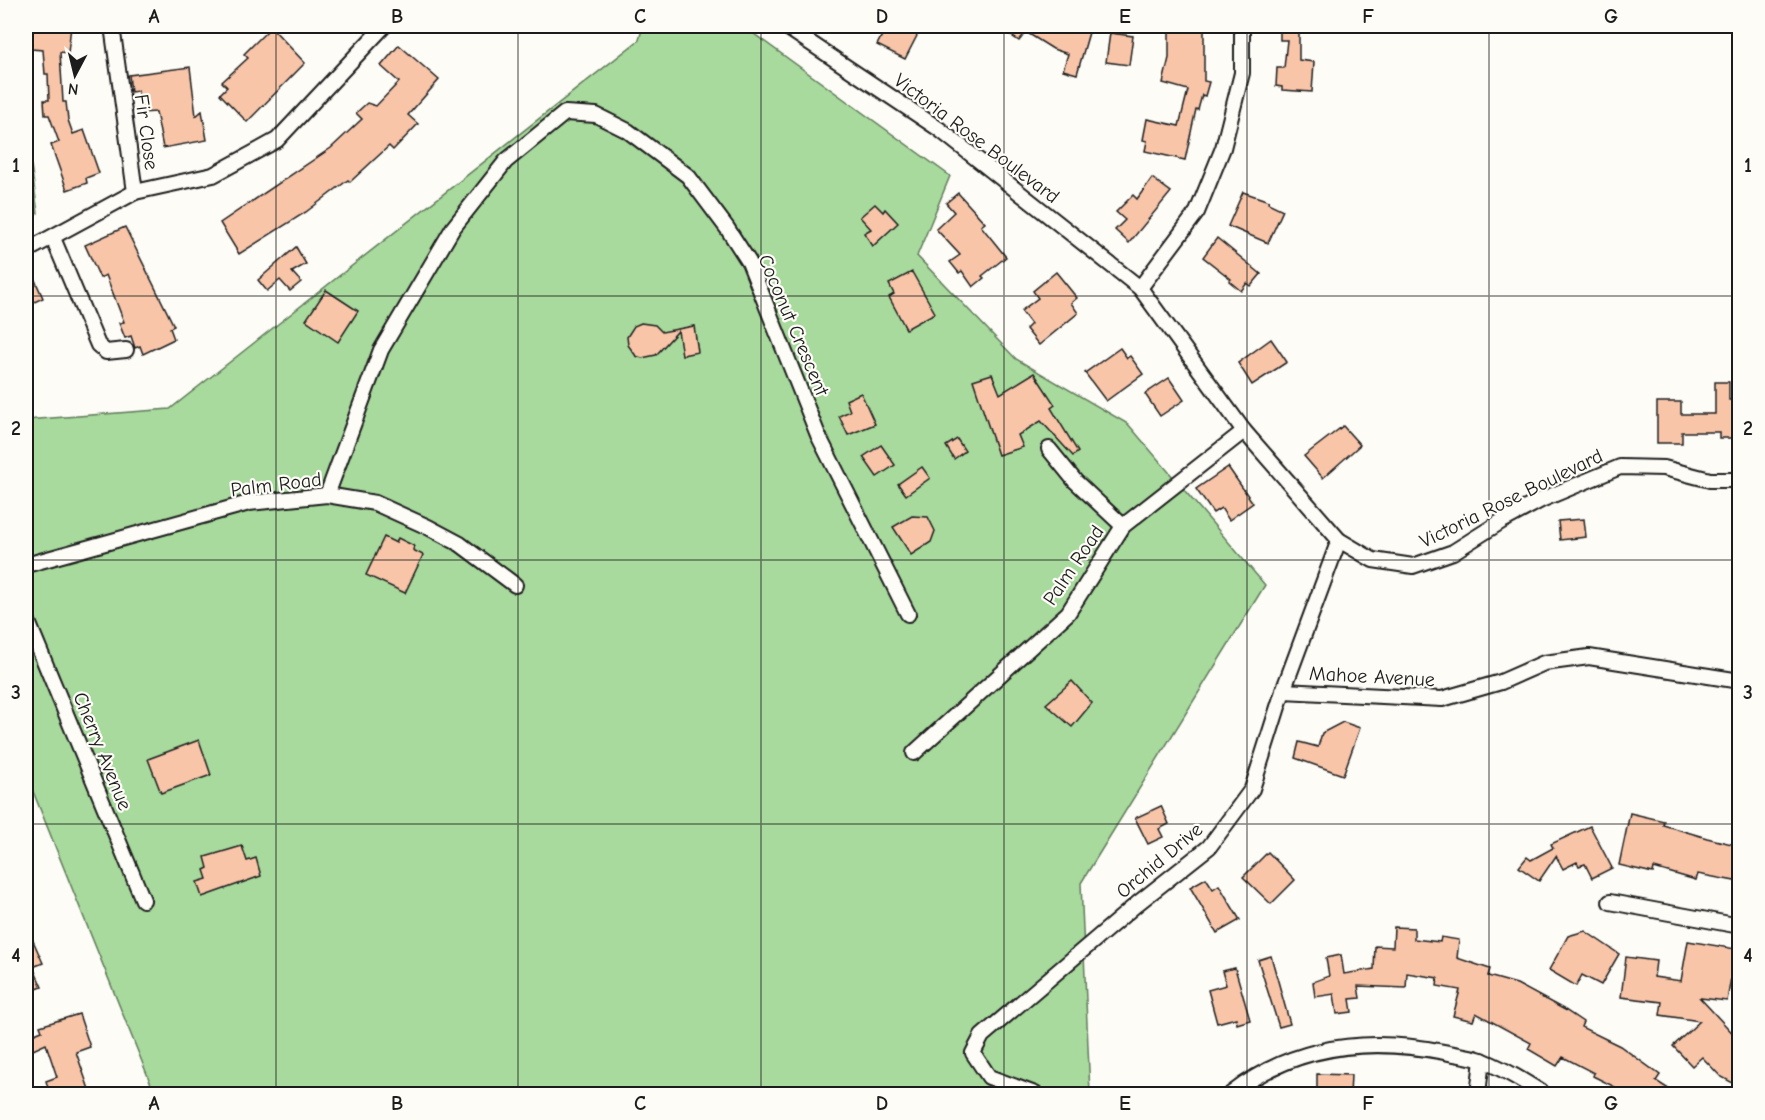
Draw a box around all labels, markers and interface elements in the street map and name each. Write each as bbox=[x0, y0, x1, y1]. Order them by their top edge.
text: A bbox=[148, 5, 160, 28]
text: B bbox=[391, 5, 403, 28]
text: C bbox=[634, 5, 646, 28]
text: D bbox=[876, 5, 888, 28]
text: E bbox=[1119, 5, 1131, 28]
text: F bbox=[1362, 5, 1374, 28]
text: G bbox=[1604, 5, 1618, 28]
north arrow bbox=[45, 45, 105, 105]
street label: Victoria Rose Boulevard bbox=[890, 69, 1064, 208]
text: N bbox=[67, 79, 80, 98]
street label: Fir Close bbox=[130, 93, 163, 171]
text: 1 bbox=[12, 154, 20, 177]
text: 1 bbox=[1744, 154, 1752, 177]
street label: Coconut Crescent bbox=[753, 251, 834, 401]
text: 2 bbox=[11, 417, 21, 440]
text: 2 bbox=[1743, 417, 1753, 440]
street label: Victoria Rose Boulevard bbox=[1416, 444, 1607, 553]
street label: Palm Road bbox=[229, 468, 323, 501]
street label: Palm Road bbox=[1038, 521, 1109, 610]
street label: Mahoe Avenue bbox=[1308, 662, 1435, 691]
text: 3 bbox=[11, 681, 21, 704]
text: 3 bbox=[1743, 681, 1753, 704]
street label: Cherry Avenue bbox=[68, 689, 137, 814]
street label: Orchid Drive bbox=[1112, 818, 1207, 903]
text: 4 bbox=[11, 944, 21, 967]
text: 4 bbox=[1743, 944, 1753, 967]
text: A bbox=[148, 1092, 160, 1115]
text: B bbox=[391, 1092, 403, 1115]
text: C bbox=[634, 1092, 646, 1115]
text: D bbox=[876, 1092, 888, 1115]
text: E bbox=[1119, 1092, 1131, 1115]
text: F bbox=[1362, 1092, 1374, 1115]
text: G bbox=[1604, 1092, 1618, 1115]

